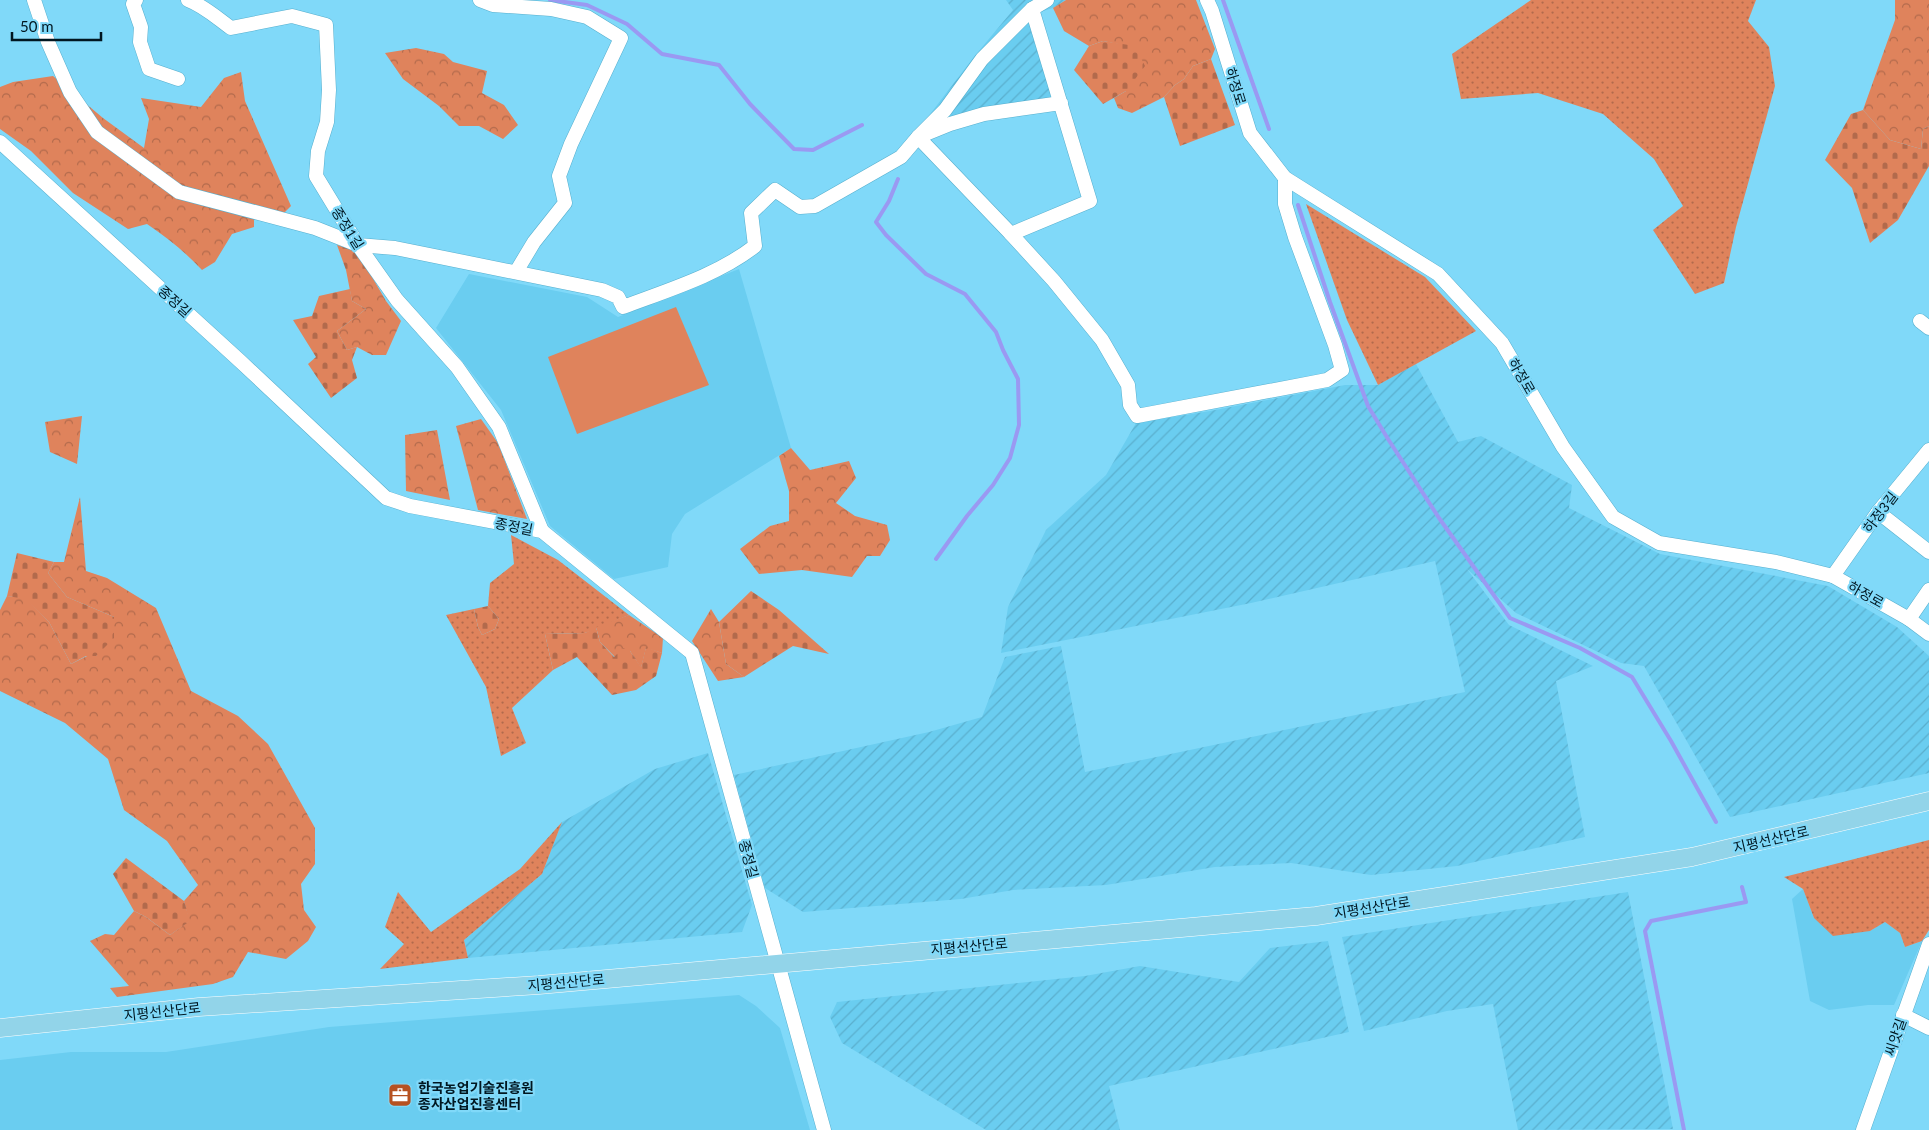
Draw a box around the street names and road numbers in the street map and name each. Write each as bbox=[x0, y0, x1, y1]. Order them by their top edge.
street label: 하정로 bbox=[1222, 65, 1250, 107]
street label: 종정1길 bbox=[328, 204, 368, 252]
street label: 종정길 bbox=[155, 282, 195, 320]
street label: 하정로 bbox=[1505, 355, 1539, 397]
street label: 하정3길 bbox=[1859, 488, 1901, 536]
street label: 종정길 bbox=[493, 514, 535, 538]
street label: 하정로 bbox=[1845, 577, 1887, 611]
street label: 지평선산단로 bbox=[1731, 822, 1811, 856]
street label: 종정길 bbox=[736, 838, 762, 880]
street label: 지평선산단로 bbox=[1333, 893, 1412, 921]
street label: 지평선산단로 bbox=[930, 934, 1008, 958]
street label: 지평선산단로 bbox=[527, 970, 605, 994]
street label: 지평선산단로 bbox=[123, 998, 201, 1023]
street label: 씨앗길 bbox=[1881, 1016, 1909, 1058]

